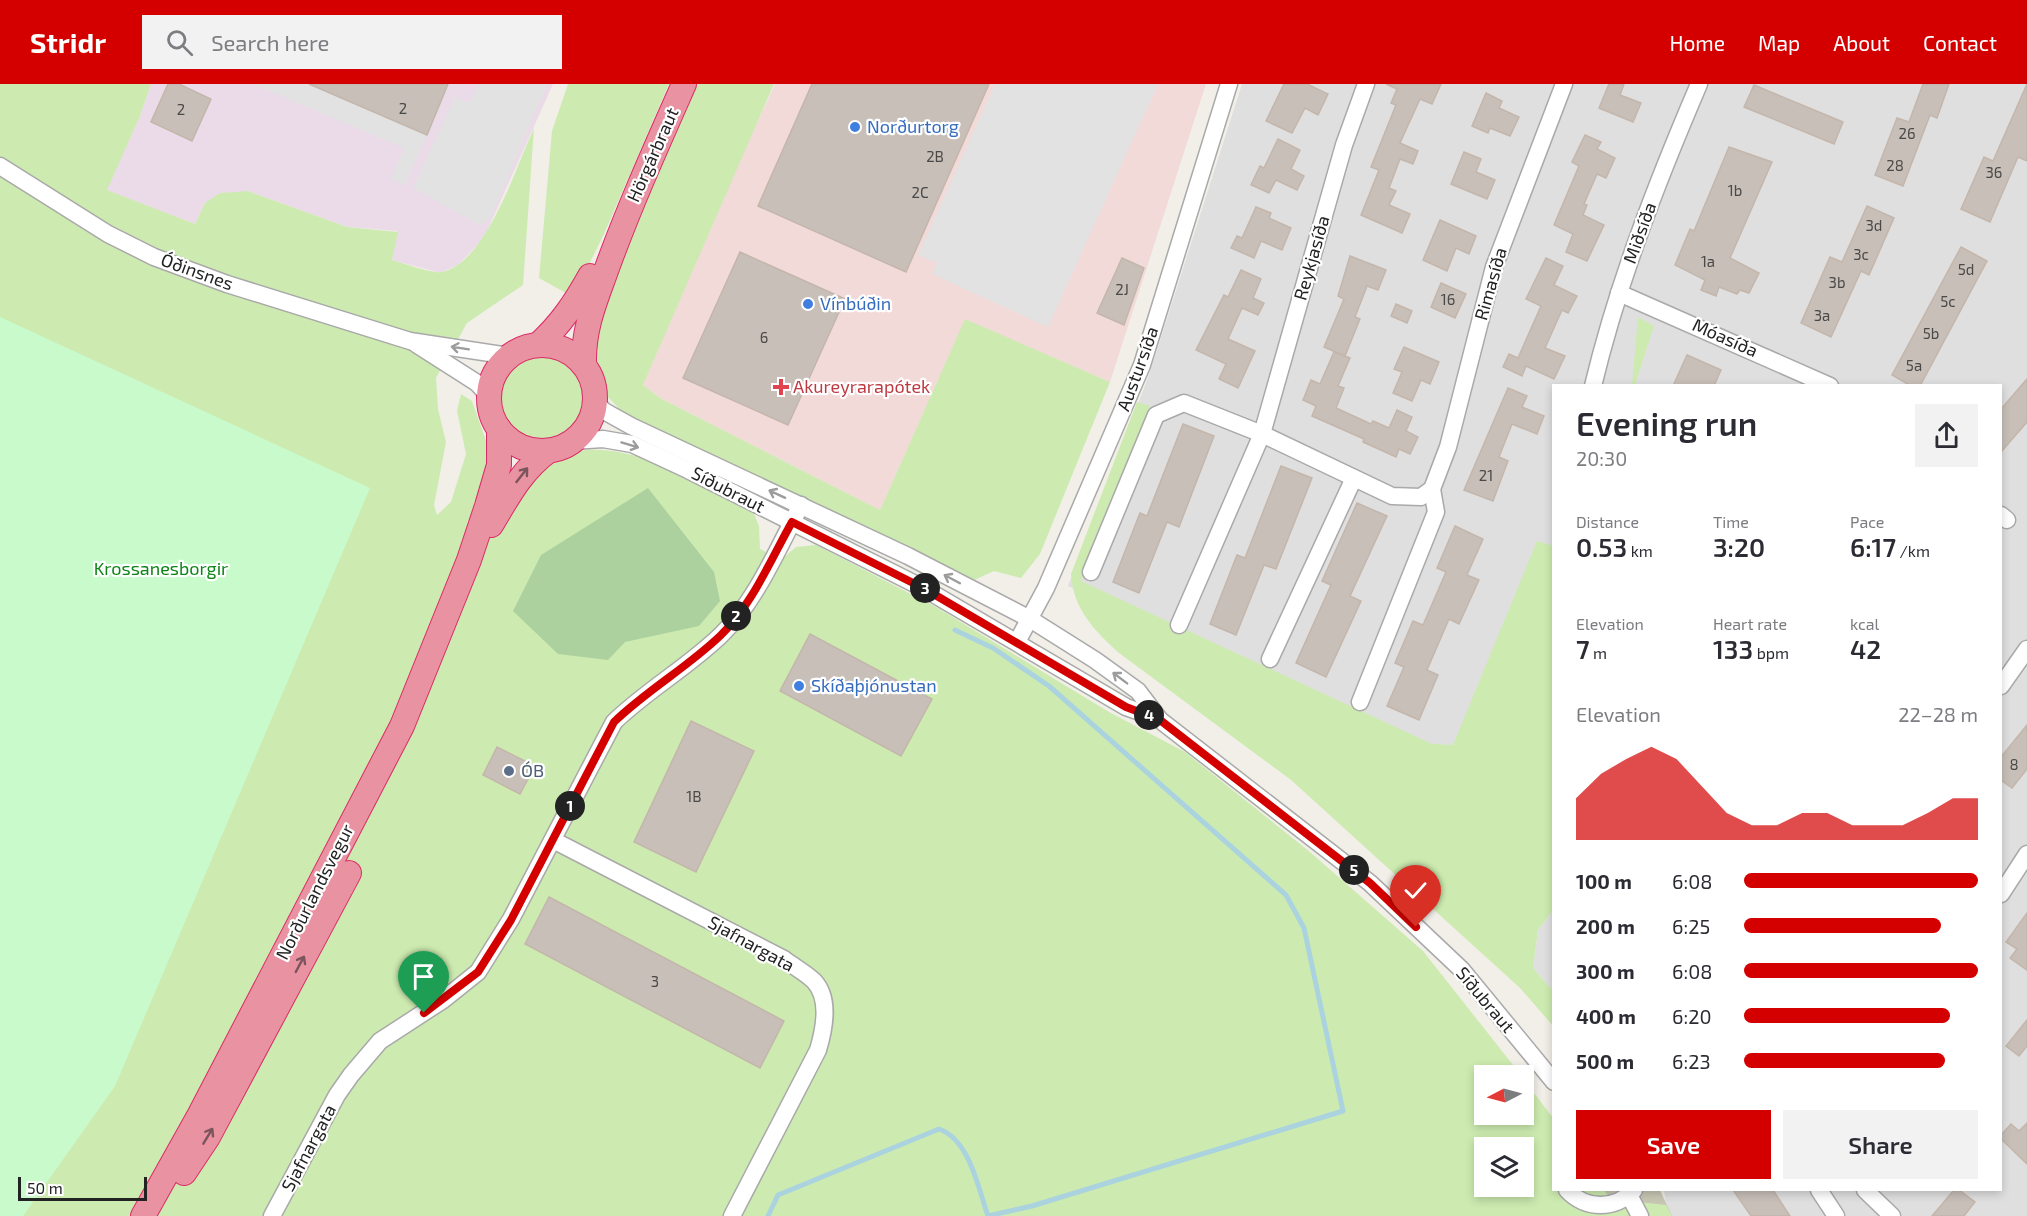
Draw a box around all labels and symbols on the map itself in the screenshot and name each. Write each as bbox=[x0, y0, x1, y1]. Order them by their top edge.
house number: 2 bbox=[399, 99, 407, 117]
house number: 2 bbox=[177, 100, 185, 118]
street label: Hörgárbraut bbox=[622, 104, 683, 205]
place label: Norðurtorg bbox=[867, 115, 959, 137]
marker: Norðurtorg bbox=[848, 120, 862, 134]
house number: 26 bbox=[1898, 124, 1916, 142]
house number: 2B bbox=[926, 147, 944, 165]
house number: 28 bbox=[1886, 156, 1904, 174]
house number: 36 bbox=[1986, 163, 2002, 181]
house number: 1b bbox=[1728, 181, 1742, 199]
house number: 2C bbox=[912, 183, 929, 201]
street label: Miðsíða bbox=[1618, 199, 1660, 266]
street label: Reykjasíða bbox=[1288, 213, 1334, 303]
house number: 3d bbox=[1866, 216, 1882, 234]
street label: Rimasíða bbox=[1469, 245, 1511, 323]
house number: 3c bbox=[1853, 245, 1869, 263]
street label: Óðinsnes bbox=[158, 248, 236, 294]
house number: 1a bbox=[1701, 252, 1715, 270]
house number: 5d bbox=[1958, 260, 1974, 278]
house number: 3b bbox=[1829, 273, 1845, 291]
house number: 2J bbox=[1115, 280, 1129, 298]
house number: 16 bbox=[1441, 290, 1455, 308]
place label: Vínbúðin bbox=[820, 292, 891, 314]
house number: 5c bbox=[1940, 292, 1956, 310]
marker: Vínbúðin bbox=[801, 297, 815, 311]
house number: 3a bbox=[1814, 306, 1830, 324]
street label: Móasíða bbox=[1689, 313, 1762, 361]
street label: Austursíða bbox=[1112, 323, 1163, 414]
house number: 5b bbox=[1923, 324, 1939, 342]
house number: 6 bbox=[760, 328, 768, 346]
one-way arrow bbox=[451, 343, 470, 354]
house number: 5a bbox=[1906, 356, 1922, 374]
place label: Akureyrarapótek bbox=[793, 375, 930, 397]
marker: Akureyrarapótek bbox=[774, 380, 788, 394]
one-way arrow bbox=[620, 440, 639, 451]
street label: Síðubraut bbox=[688, 461, 769, 517]
house number: 21 bbox=[1479, 466, 1493, 484]
one-way arrow bbox=[515, 467, 528, 483]
one-way arrow bbox=[768, 487, 786, 499]
park label: Krossanesborgir bbox=[94, 557, 228, 579]
pin: 3 bbox=[910, 573, 940, 603]
one-way arrow bbox=[944, 573, 961, 585]
pin: 2 bbox=[721, 601, 751, 631]
one-way arrow bbox=[1112, 671, 1128, 684]
place label: Skíðaþjónustan bbox=[811, 674, 937, 696]
marker: Skíðaþjónustan bbox=[792, 679, 806, 693]
pin: 4 bbox=[1134, 700, 1164, 730]
house number: 8 bbox=[2009, 755, 2019, 773]
place label: ÓB bbox=[521, 759, 544, 781]
marker: ÓB bbox=[502, 764, 516, 778]
house number: 1B bbox=[686, 787, 702, 805]
pin: 1 bbox=[555, 791, 585, 821]
street label: Norðurlandsvegur bbox=[270, 820, 358, 963]
pin: 5 bbox=[1339, 855, 1369, 885]
pin bbox=[1390, 865, 1441, 927]
street label: Sjafnargata bbox=[704, 910, 799, 976]
pin bbox=[398, 951, 449, 1013]
one-way arrow bbox=[295, 956, 306, 974]
street label: Síðubraut bbox=[1452, 962, 1520, 1037]
house number: 3 bbox=[651, 972, 659, 990]
north arrow bbox=[1474, 1065, 1534, 1125]
street label: Sjafnargata bbox=[276, 1100, 340, 1195]
one-way arrow bbox=[202, 1128, 214, 1145]
scale bar bbox=[18, 1174, 147, 1202]

